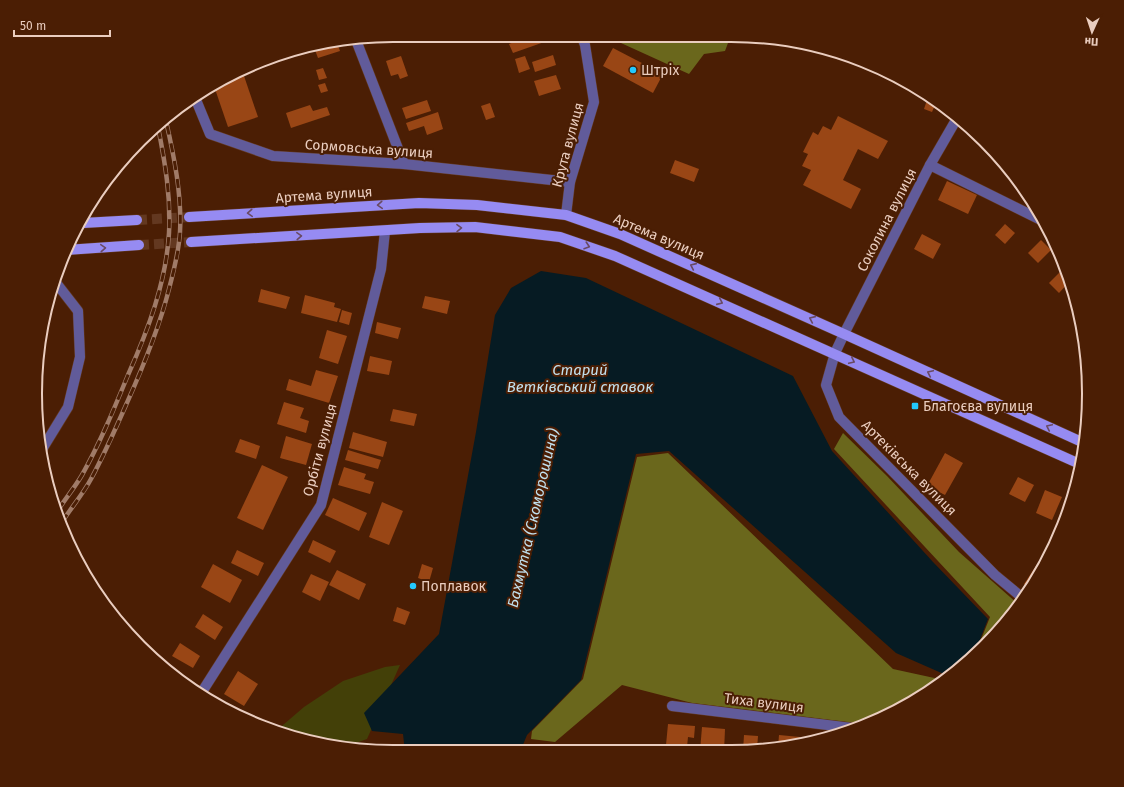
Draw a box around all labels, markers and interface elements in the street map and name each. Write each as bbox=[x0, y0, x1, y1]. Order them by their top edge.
scale bar bbox=[14, 12, 110, 38]
north arrow bbox=[1072, 12, 1112, 52]
text: 50 m bbox=[20, 19, 46, 33]
text: Пн bbox=[1084, 35, 1099, 48]
place label: Штріх bbox=[641, 62, 680, 79]
marker: Штріх bbox=[628, 65, 638, 75]
street label: Крута вулиця bbox=[548, 101, 588, 189]
street label: Сормовська вулиця bbox=[304, 136, 434, 162]
street label: Соколина вулиця bbox=[854, 165, 920, 275]
street label: Артема вулиця bbox=[275, 183, 373, 207]
one-way arrow bbox=[377, 201, 383, 210]
one-way arrow bbox=[247, 209, 253, 218]
street label: Артема вулиця bbox=[611, 210, 707, 264]
one-way arrow bbox=[456, 223, 462, 232]
one-way arrow bbox=[296, 231, 302, 240]
one-way arrow bbox=[584, 242, 591, 250]
one-way arrow bbox=[100, 243, 106, 252]
one-way arrow bbox=[690, 263, 697, 271]
one-way arrow bbox=[716, 297, 723, 305]
one-way arrow bbox=[808, 316, 816, 324]
one-way arrow bbox=[847, 356, 855, 364]
water label: Старий Ветківський ставок bbox=[507, 361, 653, 396]
one-way arrow bbox=[927, 370, 935, 378]
place label: Благоєва вулиця bbox=[923, 398, 1033, 415]
marker: Благоєва вулиця bbox=[910, 401, 920, 411]
street label: Орбіти вулиця bbox=[299, 402, 341, 498]
street label: Артеківська вулиця bbox=[858, 417, 960, 519]
one-way arrow bbox=[1045, 424, 1053, 432]
water label: Бахмутка (Скоморошина) bbox=[504, 426, 562, 609]
place label: Поплавок bbox=[421, 578, 487, 595]
marker: Поплавок bbox=[408, 581, 418, 591]
street label: Тиха вулиця bbox=[723, 690, 805, 716]

